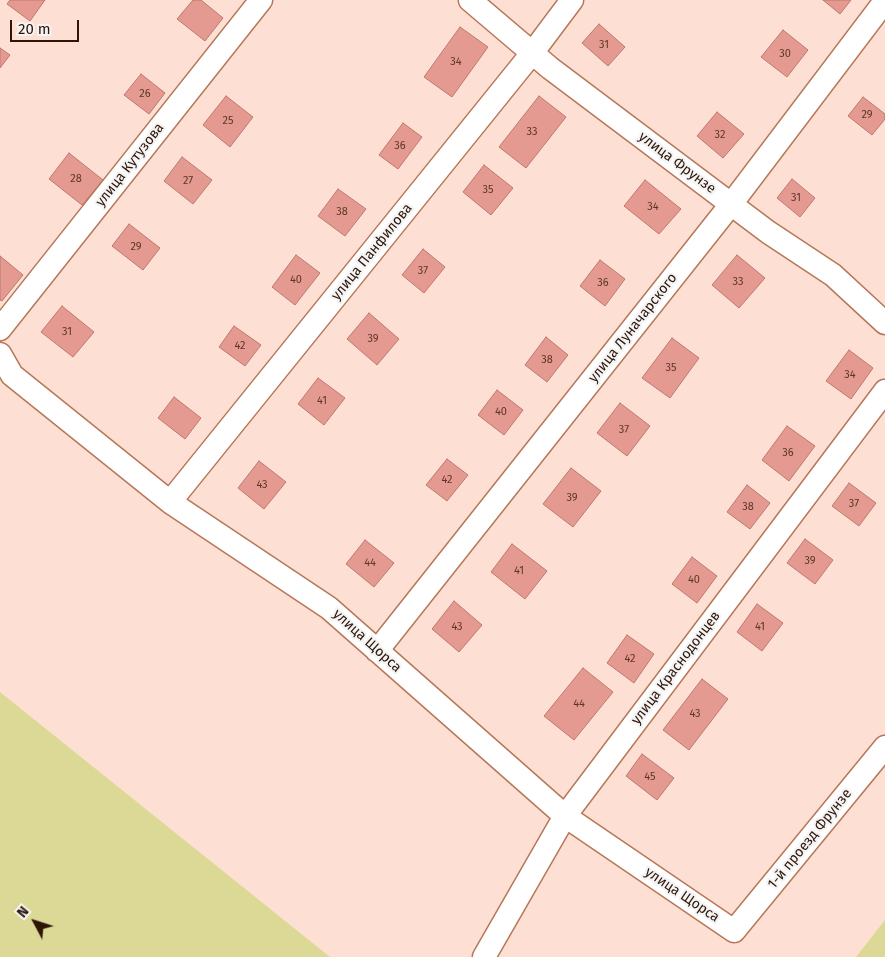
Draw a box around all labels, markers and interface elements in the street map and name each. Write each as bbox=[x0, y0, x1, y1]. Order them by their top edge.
scale bar bbox=[12, 10, 81, 42]
text: 20 m bbox=[18, 20, 51, 38]
house number: 31 bbox=[599, 38, 609, 52]
house number: 30 bbox=[779, 47, 791, 61]
house number: 34 bbox=[450, 55, 462, 69]
house number: 26 bbox=[139, 87, 151, 101]
house number: 29 bbox=[861, 108, 873, 122]
house number: 25 bbox=[223, 114, 233, 128]
street label: улица Кутузова bbox=[92, 120, 168, 210]
house number: 33 bbox=[527, 125, 537, 139]
house number: 32 bbox=[715, 128, 725, 142]
street label: улица Фрунзе bbox=[635, 129, 719, 197]
house number: 36 bbox=[394, 139, 406, 153]
house number: 28 bbox=[70, 172, 82, 186]
house number: 27 bbox=[183, 174, 193, 188]
house number: 35 bbox=[483, 183, 493, 197]
house number: 31 bbox=[791, 191, 801, 205]
street label: улица Панфилова bbox=[328, 200, 416, 304]
house number: 34 bbox=[647, 200, 659, 214]
house number: 38 bbox=[336, 205, 348, 219]
house number: 29 bbox=[130, 240, 142, 254]
house number: 37 bbox=[418, 264, 428, 278]
street label: улица Луначарского bbox=[585, 270, 681, 386]
house number: 40 bbox=[290, 273, 302, 287]
house number: 33 bbox=[733, 275, 743, 289]
house number: 36 bbox=[597, 276, 609, 290]
house number: 31 bbox=[62, 325, 72, 339]
house number: 39 bbox=[367, 332, 379, 346]
house number: 42 bbox=[234, 339, 246, 353]
house number: 38 bbox=[541, 353, 553, 367]
house number: 35 bbox=[666, 361, 676, 375]
house number: 34 bbox=[844, 368, 856, 382]
house number: 41 bbox=[317, 394, 327, 408]
house number: 40 bbox=[495, 405, 507, 419]
house number: 37 bbox=[619, 423, 629, 437]
house number: 36 bbox=[782, 446, 794, 460]
house number: 42 bbox=[441, 473, 453, 487]
house number: 43 bbox=[256, 478, 268, 492]
house number: 39 bbox=[566, 491, 578, 505]
house number: 37 bbox=[849, 497, 859, 511]
house number: 38 bbox=[742, 500, 754, 514]
house number: 39 bbox=[804, 554, 816, 568]
house number: 44 bbox=[364, 556, 376, 570]
house number: 41 bbox=[514, 564, 524, 578]
house number: 40 bbox=[688, 573, 700, 587]
street label: улица Щорса bbox=[329, 606, 405, 676]
street label: улица Краснодонцев bbox=[628, 608, 724, 728]
house number: 43 bbox=[451, 620, 463, 634]
house number: 41 bbox=[755, 620, 765, 634]
house number: 42 bbox=[624, 652, 636, 666]
house number: 44 bbox=[573, 697, 585, 711]
house number: 43 bbox=[689, 707, 701, 721]
house number: 45 bbox=[644, 770, 656, 784]
street label: 1-й проезд Фрунзе bbox=[765, 786, 855, 892]
street label: улица Щорса bbox=[642, 864, 722, 926]
north arrow bbox=[10, 897, 60, 947]
text: N bbox=[14, 903, 33, 921]

